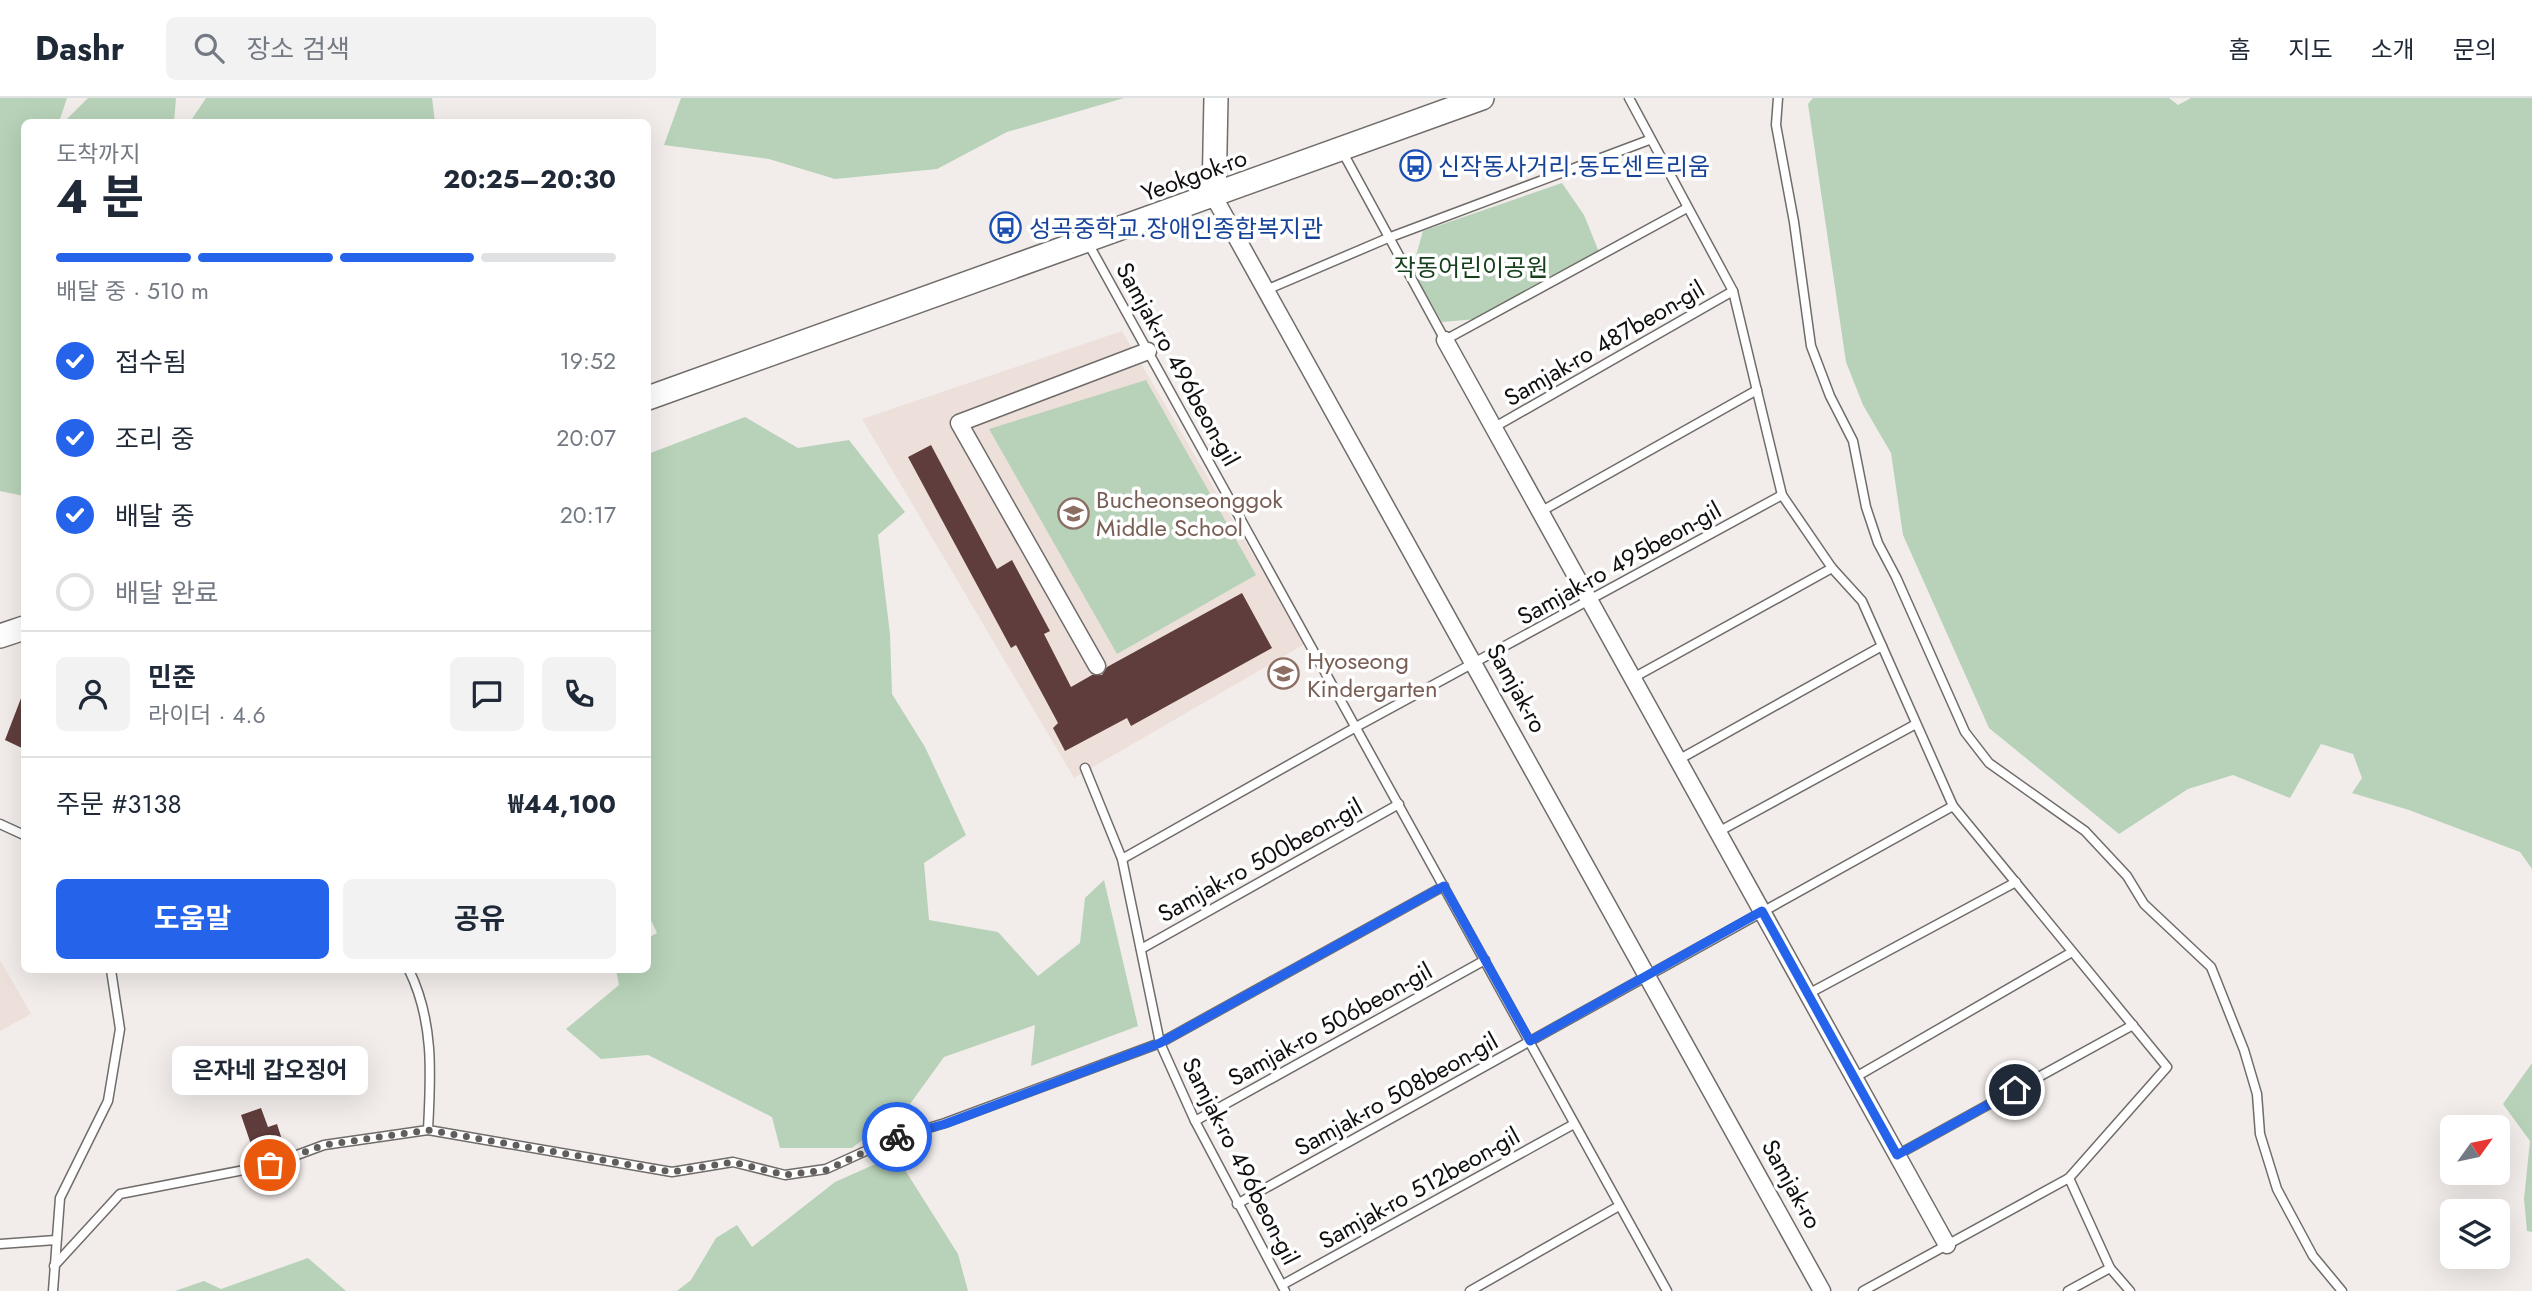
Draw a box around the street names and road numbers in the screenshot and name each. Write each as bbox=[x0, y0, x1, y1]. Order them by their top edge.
street label: Yeokgok-ro bbox=[1136, 140, 1252, 210]
street label: Samjak-ro 496beon-gil bbox=[1107, 256, 1249, 472]
street label: Samjak-ro 487beon-gil bbox=[1497, 271, 1711, 415]
street label: Samjak-ro 495beon-gil bbox=[1511, 492, 1727, 634]
street label: Samjak-ro bbox=[1478, 637, 1556, 739]
street label: Samjak-ro 500beon-gil bbox=[1151, 789, 1369, 931]
street label: Samjak-ro 506beon-gil bbox=[1221, 953, 1439, 1095]
street label: Samjak-ro 508beon-gil bbox=[1288, 1023, 1504, 1165]
street label: Samjak-ro 496beon-gil bbox=[1174, 1051, 1308, 1271]
street label: Samjak-ro 512beon-gil bbox=[1312, 1118, 1526, 1258]
street label: Samjak-ro bbox=[1753, 1133, 1831, 1235]

